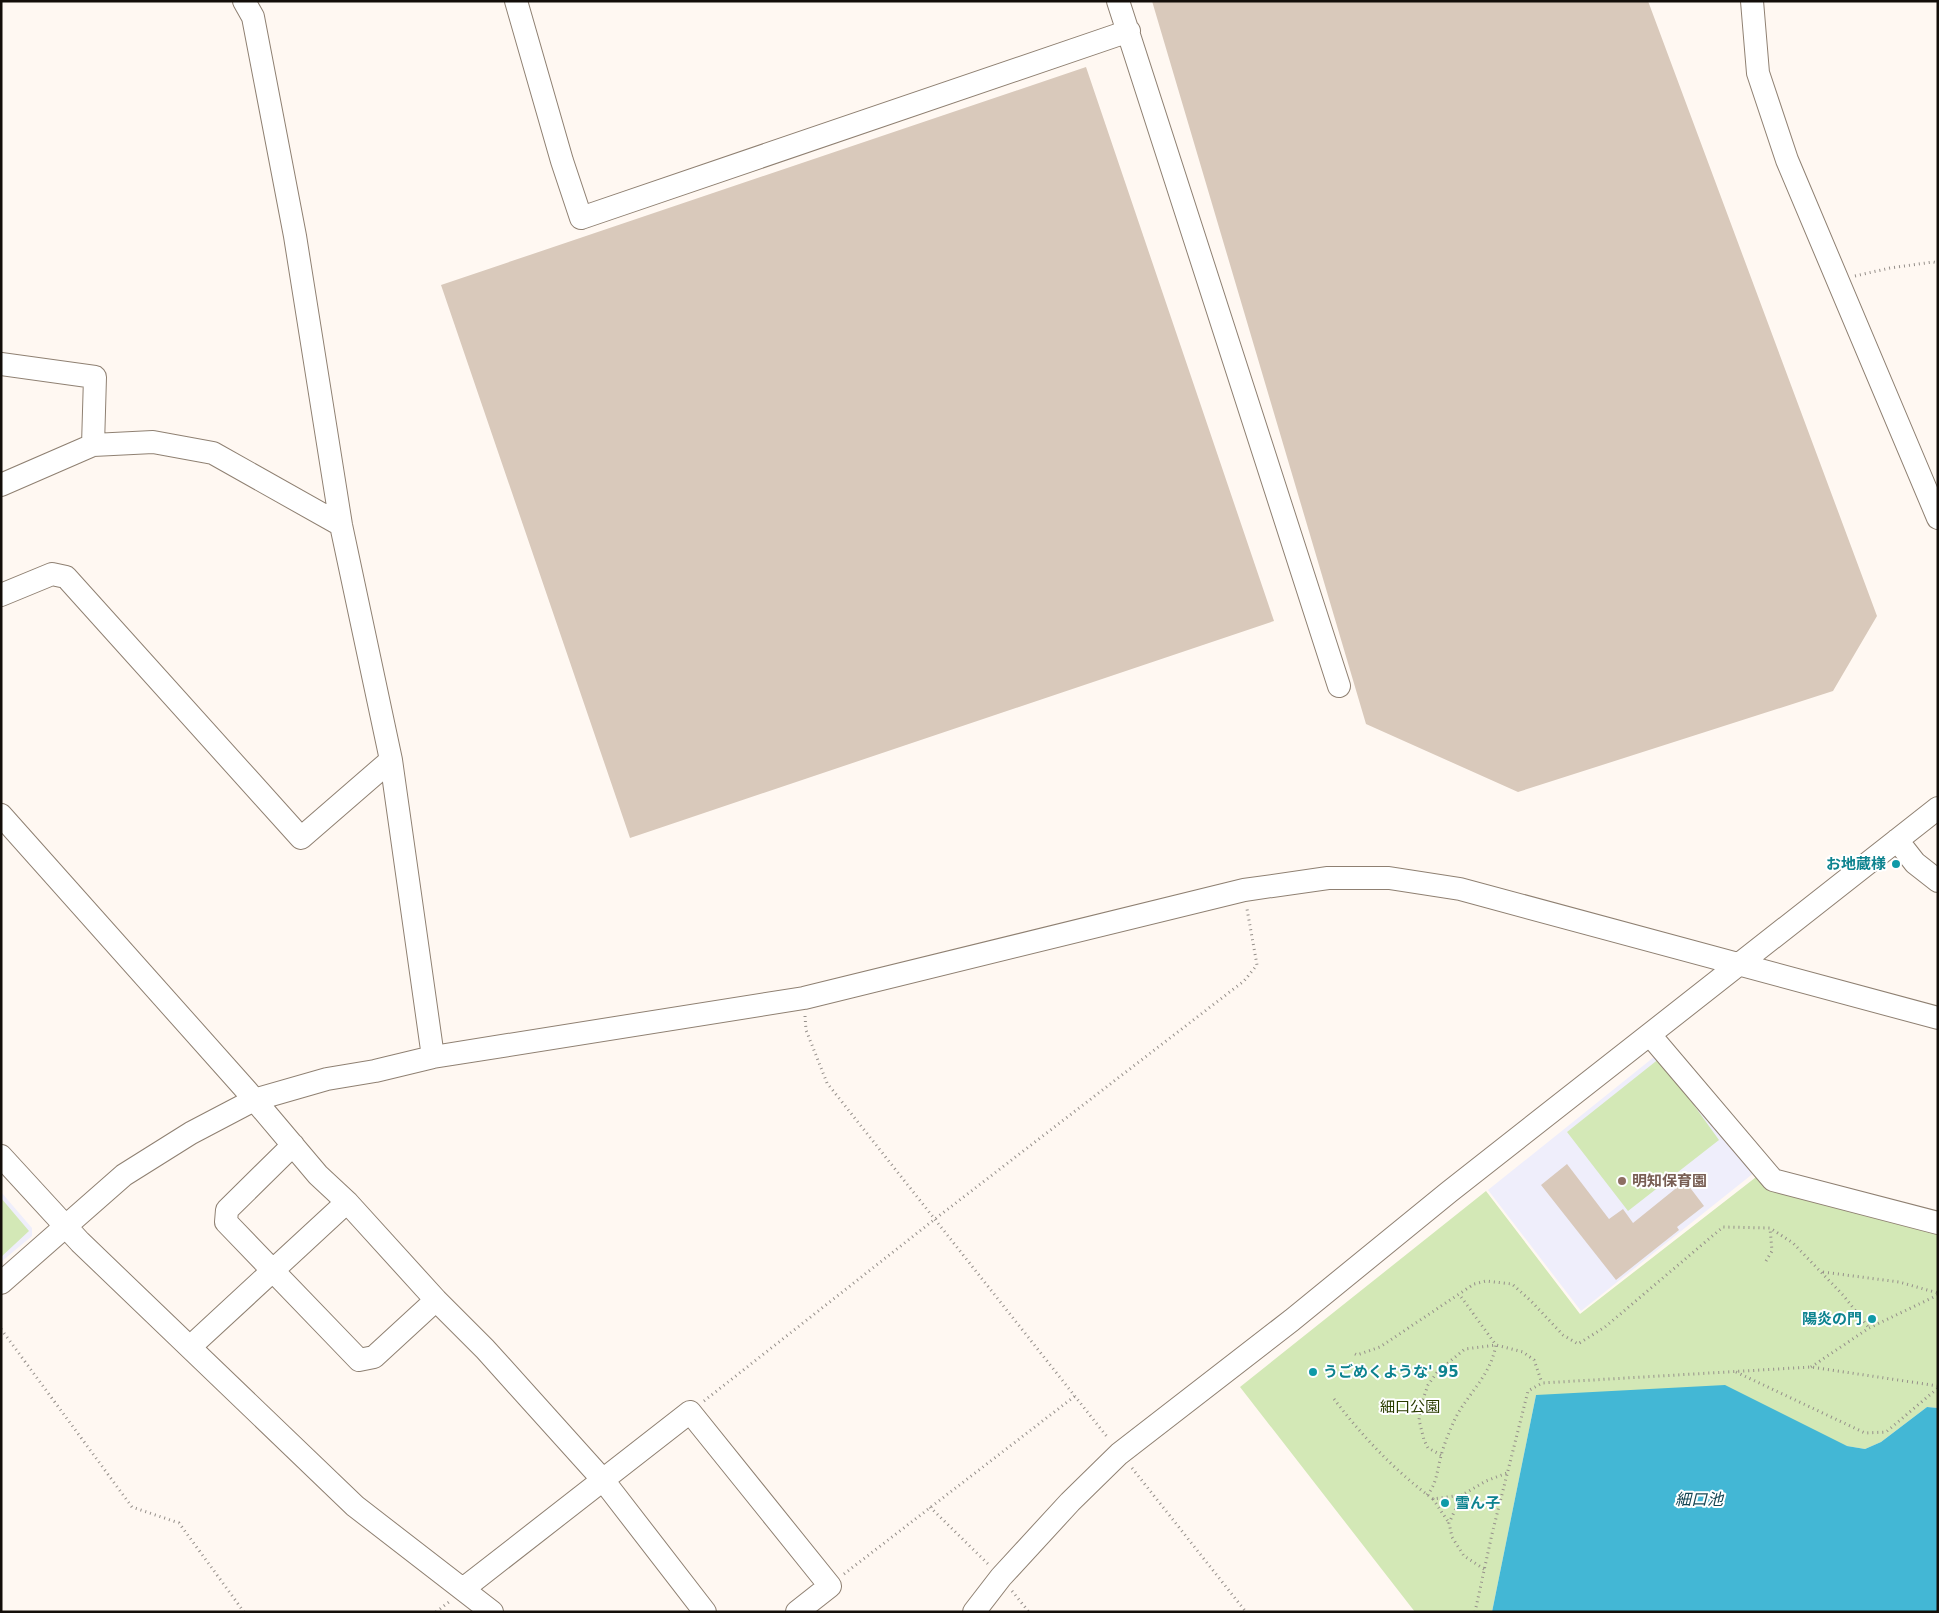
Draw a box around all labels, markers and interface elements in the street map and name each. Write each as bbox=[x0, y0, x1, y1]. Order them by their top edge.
place label: お地蔵様 bbox=[1826, 855, 1886, 873]
marker: お地蔵様 bbox=[1890, 858, 1902, 870]
place label: 明知保育園 bbox=[1632, 1172, 1707, 1190]
marker: 明知保育園 bbox=[1616, 1175, 1628, 1187]
place label: 陽炎の門 bbox=[1802, 1310, 1862, 1328]
marker: 陽炎の門 bbox=[1866, 1313, 1878, 1325]
place label: うごめくような' 95 bbox=[1323, 1363, 1459, 1381]
marker: うごめくような' 95 bbox=[1307, 1366, 1319, 1378]
park label: 細口公園 bbox=[1380, 1398, 1440, 1416]
water label: 細口池 bbox=[1675, 1490, 1725, 1509]
place label: 雪ん子 bbox=[1455, 1494, 1500, 1512]
marker: 雪ん子 bbox=[1439, 1497, 1451, 1509]

